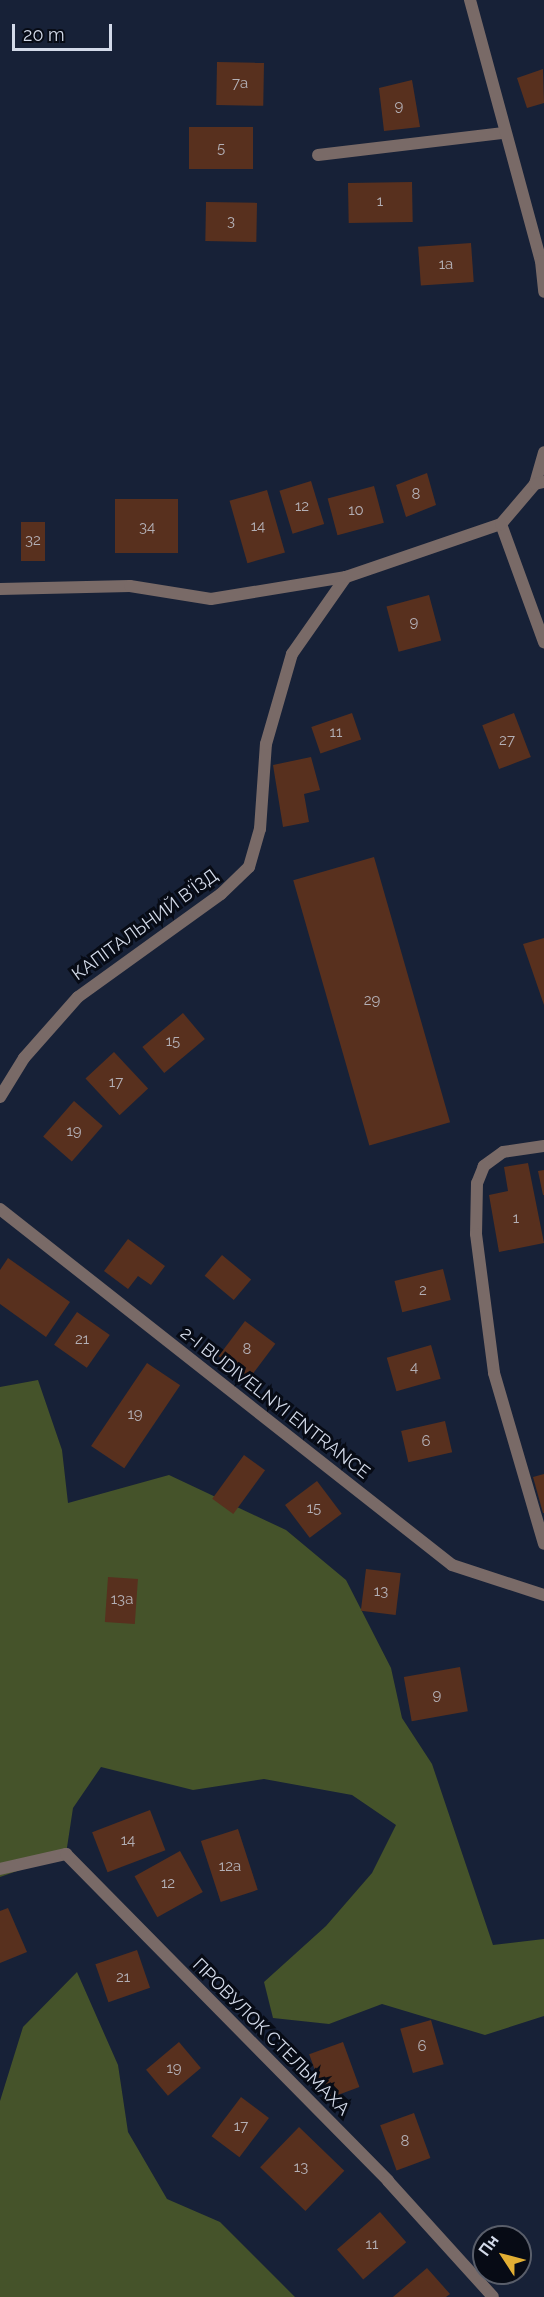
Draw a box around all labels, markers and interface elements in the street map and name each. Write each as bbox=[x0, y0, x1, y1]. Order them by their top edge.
scale bar bbox=[15, 12, 116, 50]
text: 20 m bbox=[23, 24, 65, 45]
house number: 7а bbox=[232, 75, 248, 93]
house number: 9 bbox=[395, 98, 403, 116]
house number: 5 bbox=[217, 140, 225, 158]
house number: 1 bbox=[377, 193, 383, 211]
house number: 3 bbox=[227, 213, 235, 231]
house number: 1а bbox=[439, 256, 453, 274]
house number: 8 bbox=[412, 486, 420, 504]
house number: 12 bbox=[295, 498, 309, 516]
house number: 10 bbox=[348, 502, 364, 520]
house number: 14 bbox=[251, 518, 265, 536]
house number: 34 bbox=[139, 519, 155, 537]
house number: 32 bbox=[25, 532, 41, 550]
house number: 9 bbox=[410, 614, 418, 632]
house number: 11 bbox=[330, 724, 342, 742]
house number: 27 bbox=[499, 732, 515, 750]
street label: КАПІТАЛЬНИЙ В'ЇЗД bbox=[68, 865, 222, 985]
house number: 29 bbox=[364, 992, 380, 1010]
house number: 15 bbox=[166, 1033, 180, 1051]
house number: 17 bbox=[109, 1074, 123, 1092]
house number: 19 bbox=[66, 1123, 82, 1141]
house number: 1 bbox=[513, 1210, 519, 1228]
house number: 2 bbox=[419, 1282, 427, 1300]
street label: 2-I BUDIVELNYI ENTRANCE bbox=[176, 1322, 374, 1484]
house number: 21 bbox=[75, 1331, 89, 1349]
house number: 8 bbox=[243, 1341, 251, 1359]
house number: 4 bbox=[410, 1359, 418, 1377]
house number: 19 bbox=[127, 1406, 143, 1424]
house number: 6 bbox=[421, 1433, 431, 1451]
house number: 15 bbox=[307, 1500, 321, 1518]
house number: 13 bbox=[374, 1583, 388, 1601]
house number: 13а bbox=[111, 1591, 133, 1609]
house number: 9 bbox=[433, 1687, 441, 1705]
house number: 14 bbox=[121, 1832, 135, 1850]
house number: 12а bbox=[219, 1858, 241, 1876]
house number: 12 bbox=[161, 1875, 175, 1893]
street label: ПРОВУЛОК СТЕЛЬМАХА bbox=[188, 1954, 354, 2120]
house number: 21 bbox=[116, 1969, 130, 1987]
house number: 6 bbox=[417, 2038, 427, 2056]
house number: 19 bbox=[166, 2060, 182, 2078]
house number: 17 bbox=[234, 2118, 248, 2136]
house number: 8 bbox=[401, 2133, 409, 2151]
house number: 13 bbox=[294, 2159, 308, 2177]
north arrow bbox=[472, 2225, 532, 2285]
text: Пн bbox=[475, 2231, 503, 2259]
house number: 11 bbox=[366, 2236, 378, 2254]

